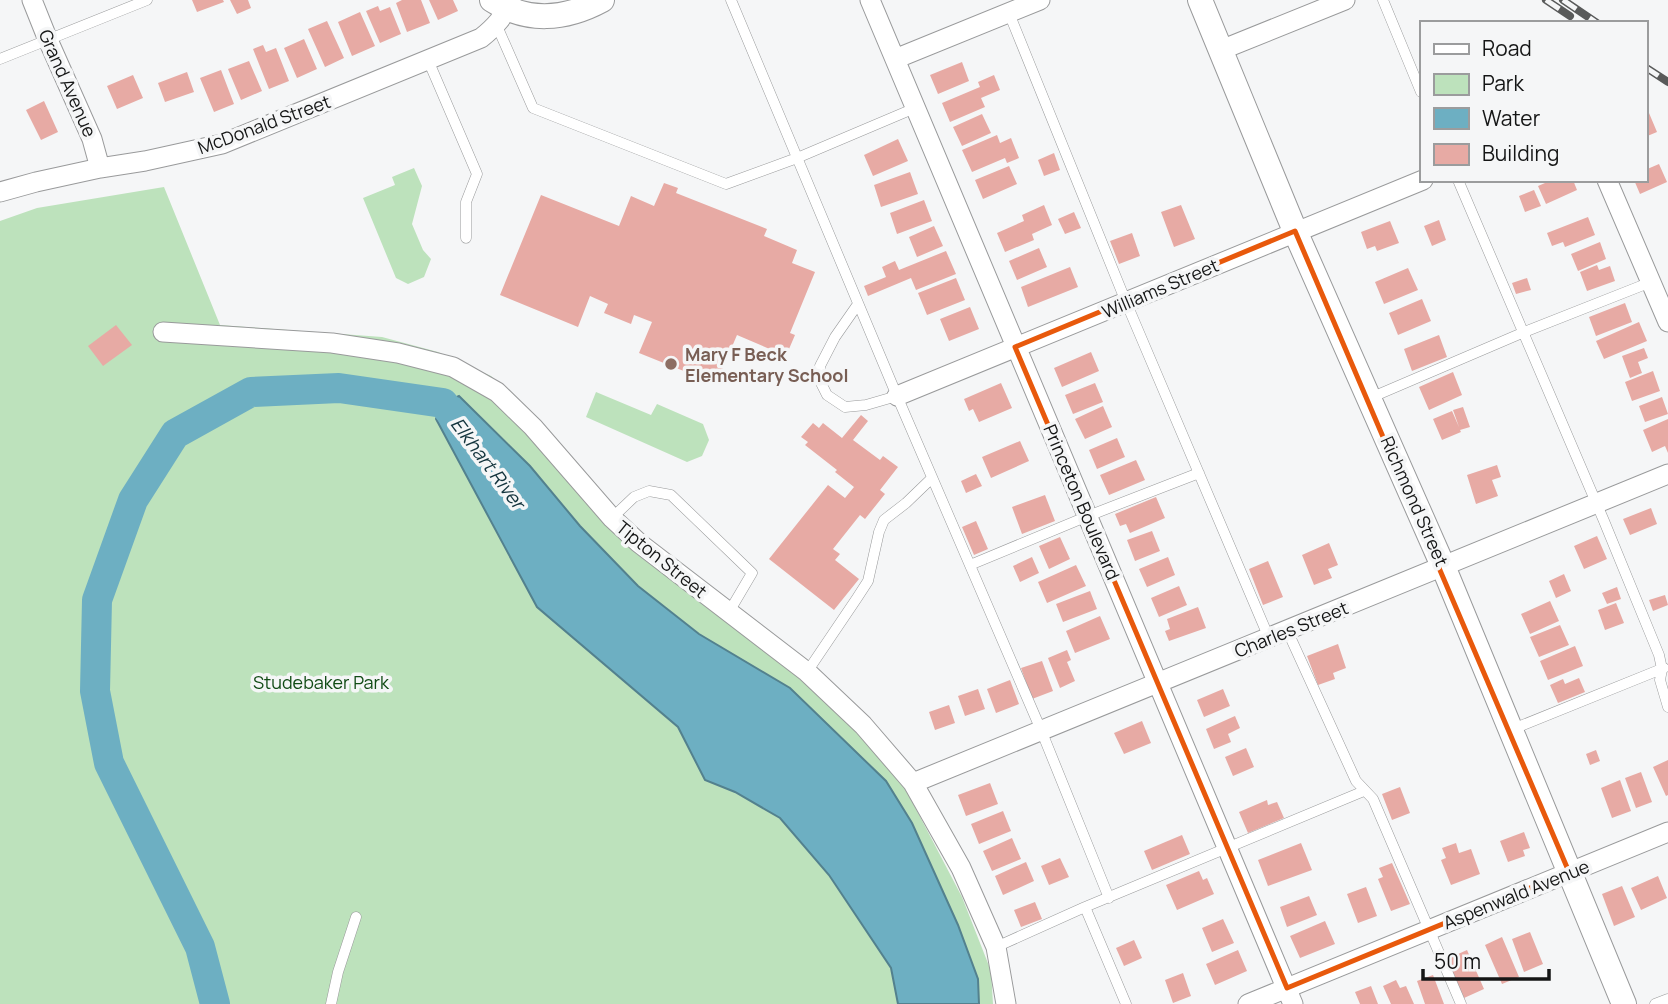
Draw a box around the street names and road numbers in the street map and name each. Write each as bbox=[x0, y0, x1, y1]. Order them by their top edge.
street label: Grand Avenue bbox=[34, 25, 102, 141]
street label: McDonald Street bbox=[194, 89, 334, 159]
street label: Williams Street bbox=[1098, 253, 1222, 323]
street label: Princeton Boulevard bbox=[1038, 421, 1126, 583]
street label: Richmond Street bbox=[1376, 432, 1454, 570]
street label: Tipton Street bbox=[612, 515, 712, 603]
street label: Charles Street bbox=[1231, 595, 1351, 663]
street label: Aspenwald Avenue bbox=[1439, 854, 1593, 934]

